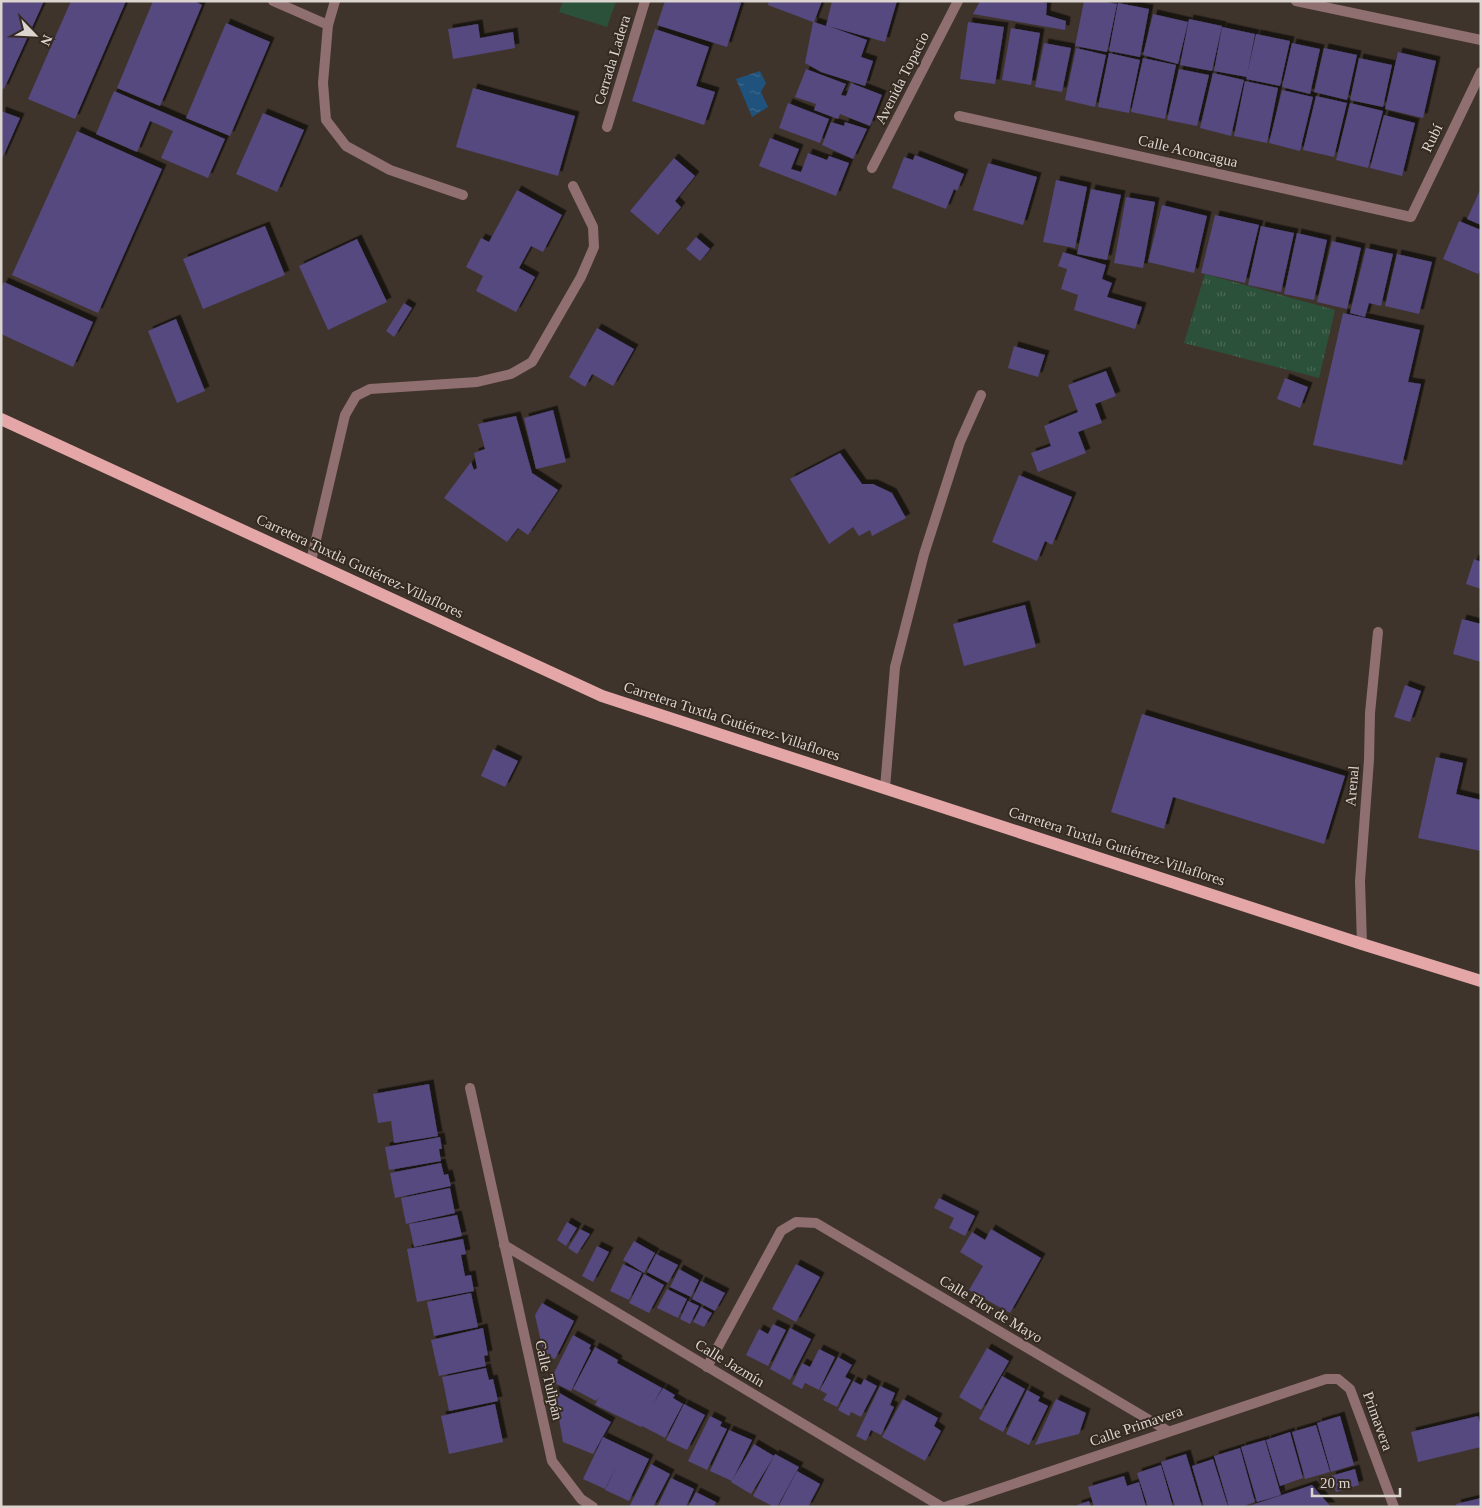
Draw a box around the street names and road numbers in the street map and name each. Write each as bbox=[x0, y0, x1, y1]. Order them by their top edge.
street label: Cerrada Ladera bbox=[591, 13, 633, 107]
street label: Avenida Topacio bbox=[872, 29, 932, 127]
street label: Rubí bbox=[1418, 121, 1446, 155]
street label: Calle Aconcagua bbox=[1136, 132, 1240, 170]
street label: Carretera Tuxtla Gutiérrez-Villaflores bbox=[254, 511, 466, 621]
street label: Carretera Tuxtla Gutiérrez-Villaflores bbox=[622, 678, 842, 764]
street label: Arenal bbox=[1342, 765, 1362, 807]
street label: Carretera Tuxtla Gutiérrez-Villaflores bbox=[1007, 803, 1227, 889]
street label: Calle Flor de Mayo bbox=[937, 1272, 1045, 1346]
street label: Calle Jazmín bbox=[692, 1336, 768, 1390]
street label: Calle Tulipán bbox=[532, 1339, 566, 1422]
street label: Primavera bbox=[1360, 1389, 1396, 1453]
street label: Calle Primavera bbox=[1088, 1403, 1185, 1449]

